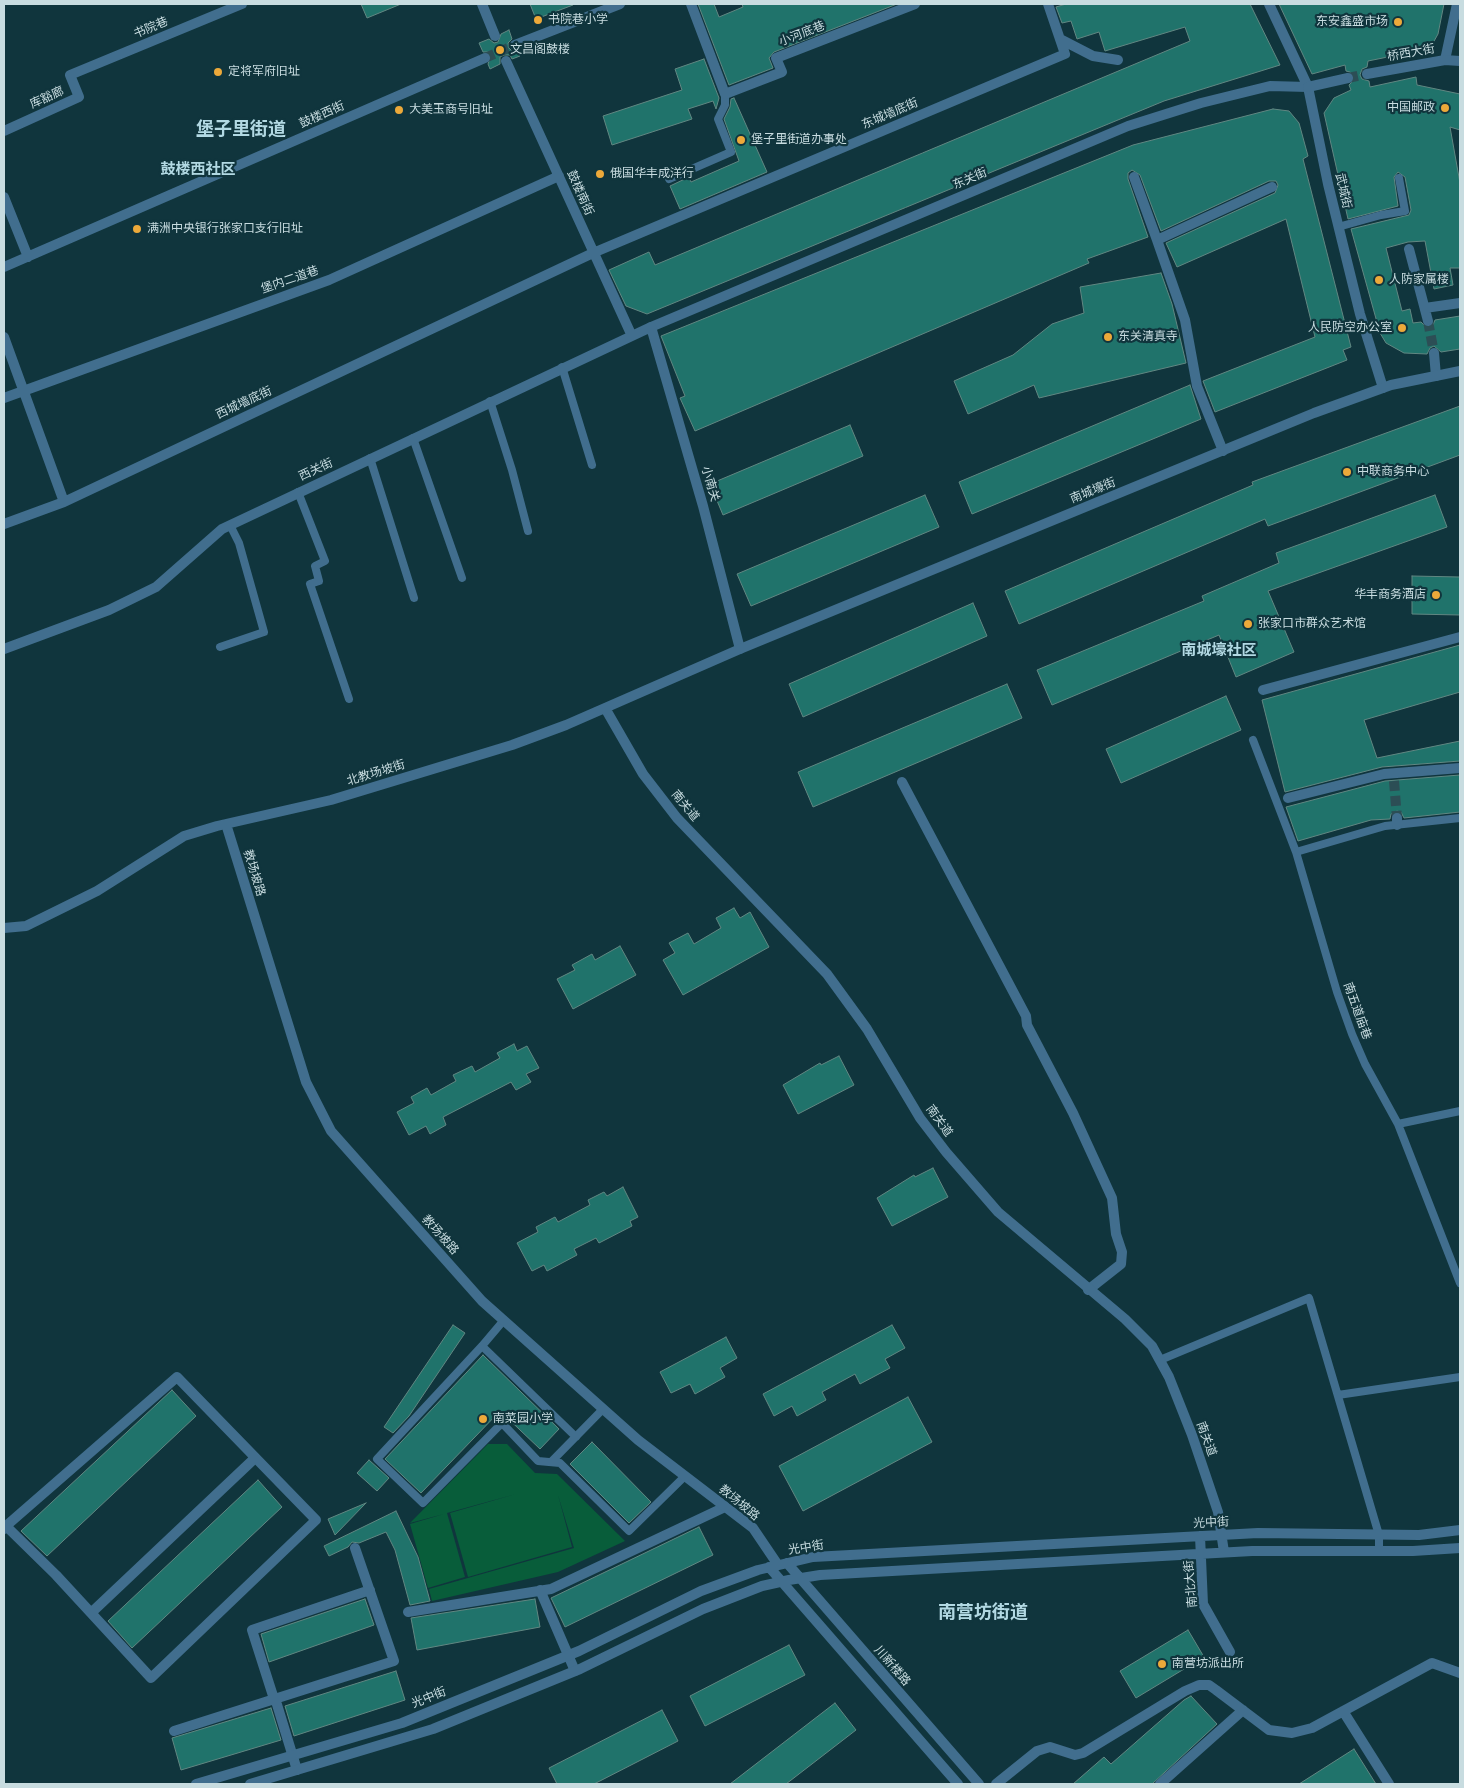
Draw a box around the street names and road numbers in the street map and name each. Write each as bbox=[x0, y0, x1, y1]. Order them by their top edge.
street label: 书院巷 bbox=[132, 14, 170, 42]
street label: 小河底巷 bbox=[777, 19, 827, 49]
street label: 桥西大街 bbox=[1386, 42, 1436, 64]
street label: 库豁廊 bbox=[28, 84, 66, 112]
street label: 东城墙底街 bbox=[860, 96, 920, 132]
street label: 鼓楼西街 bbox=[297, 99, 347, 131]
street label: 东关街 bbox=[951, 165, 989, 193]
street label: 鼓楼南街 bbox=[564, 168, 596, 218]
street label: 武城街 bbox=[1332, 172, 1354, 210]
street label: 堡内二道巷 bbox=[259, 263, 321, 297]
street label: 西城墙底街 bbox=[214, 384, 274, 422]
street label: 西关街 bbox=[297, 456, 335, 484]
street label: 小南关 bbox=[698, 465, 722, 503]
street label: 南城壕街 bbox=[1068, 475, 1118, 507]
street label: 北教场坡街 bbox=[345, 757, 407, 789]
street label: 南关道 bbox=[668, 788, 702, 824]
street label: 教场坡路 bbox=[240, 848, 268, 898]
street label: 南五道庙巷 bbox=[1340, 980, 1374, 1042]
street label: 南关道 bbox=[923, 1102, 955, 1140]
street label: 教场坡路 bbox=[419, 1212, 461, 1258]
street label: 南关道 bbox=[1193, 1420, 1219, 1458]
street label: 教场坡路 bbox=[716, 1482, 762, 1524]
street label: 光中街 bbox=[1193, 1515, 1229, 1531]
street label: 光中街 bbox=[787, 1538, 825, 1558]
street label: 南北大街 bbox=[1182, 1559, 1200, 1609]
street label: 川新楼路 bbox=[871, 1643, 913, 1689]
street label: 光中街 bbox=[410, 1685, 448, 1711]

